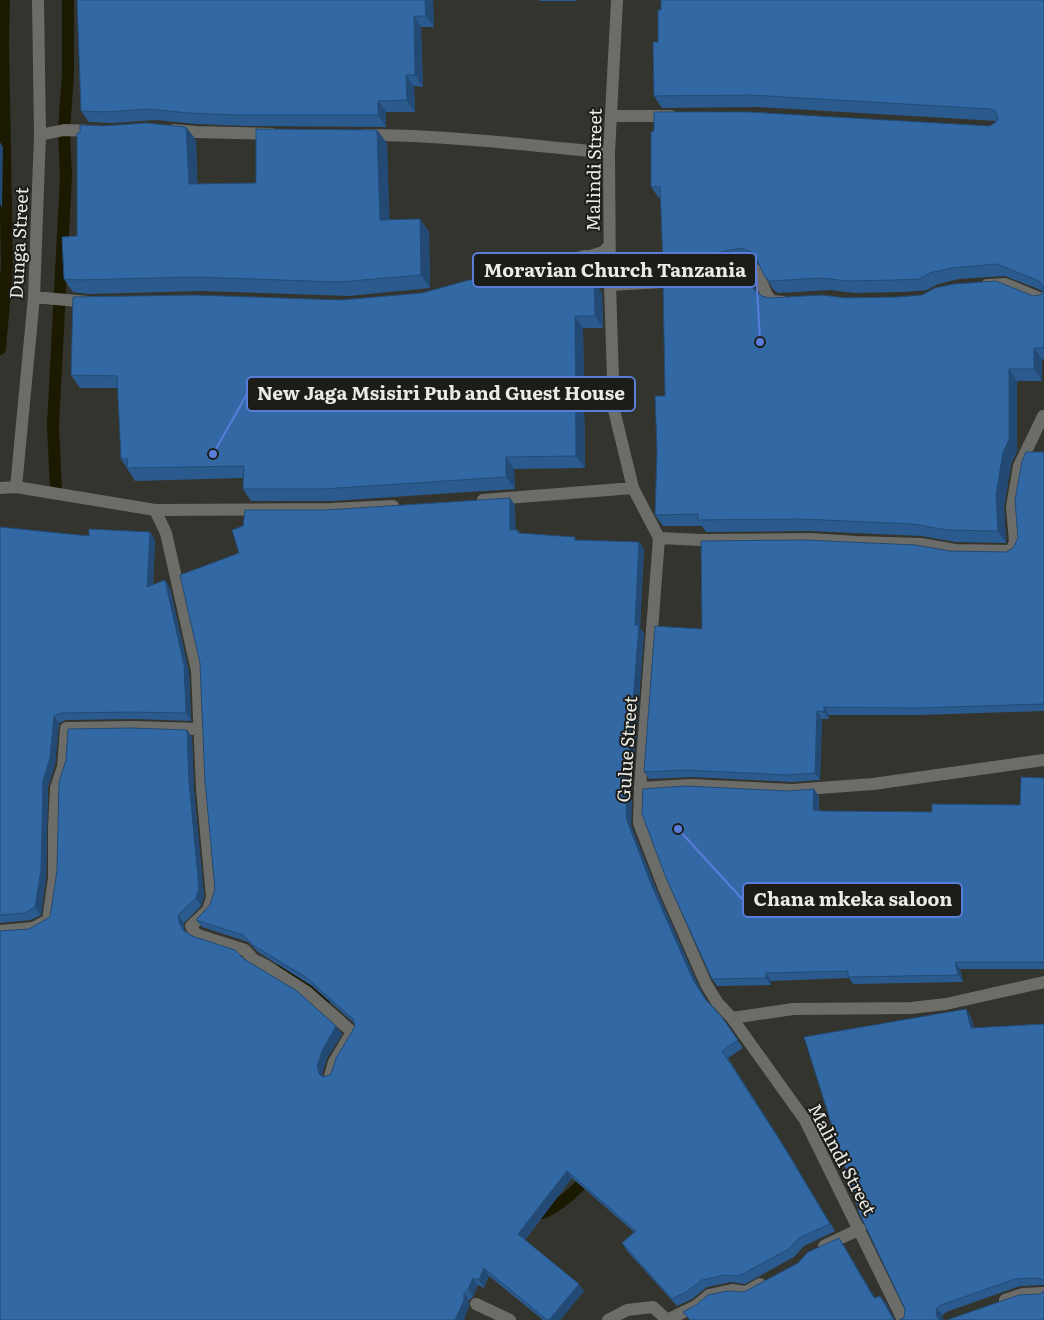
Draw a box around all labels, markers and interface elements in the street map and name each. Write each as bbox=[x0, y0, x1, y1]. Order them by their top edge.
street label: Malindi Street bbox=[578, 107, 608, 232]
street label: Dunga Street bbox=[2, 186, 34, 300]
callout: Moravian Church Tanzania bbox=[473, 253, 756, 287]
text: Moravian Church Tanzania bbox=[484, 255, 746, 283]
callout: New Jaga Msisiri Pub and Guest House bbox=[247, 377, 635, 411]
text: New Jaga Msisiri Pub and Guest House bbox=[257, 378, 625, 406]
street label: Gulue Street bbox=[609, 694, 643, 803]
callout: Chana mkeka saloon bbox=[743, 883, 962, 917]
text: Chana mkeka saloon bbox=[754, 884, 952, 912]
street label: Malindi Street bbox=[802, 1098, 884, 1220]

